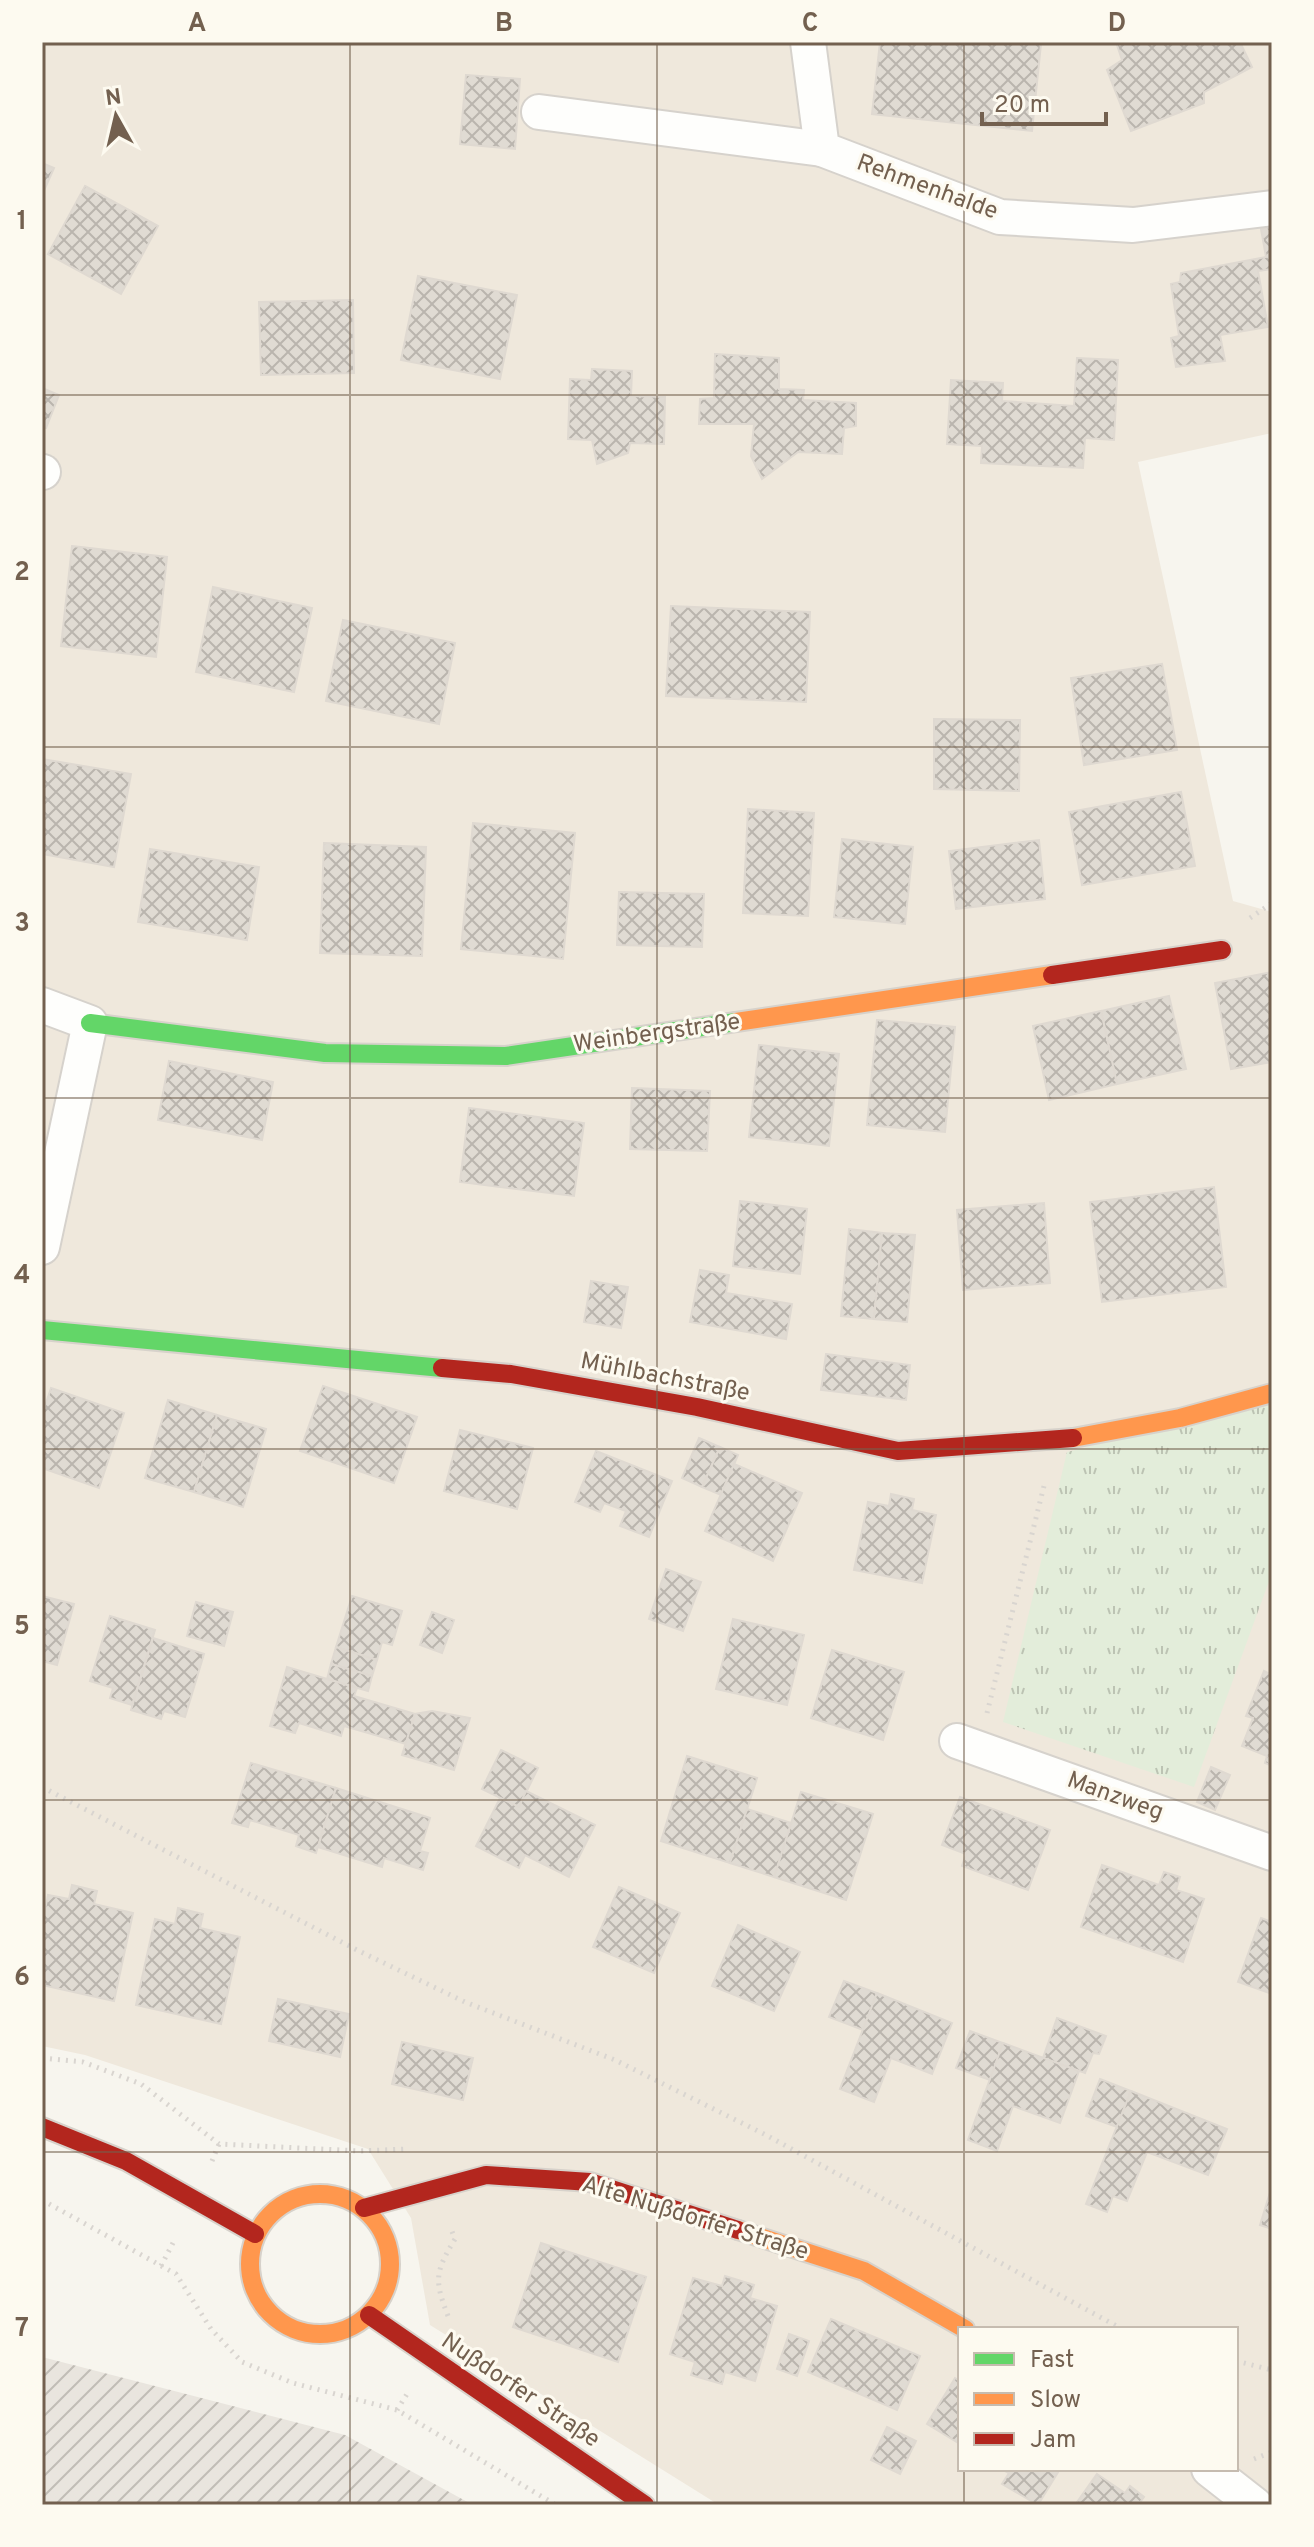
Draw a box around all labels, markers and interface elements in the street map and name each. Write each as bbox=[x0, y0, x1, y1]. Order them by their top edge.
text: A bbox=[188, 8, 206, 41]
text: B bbox=[495, 8, 513, 41]
text: C bbox=[802, 8, 818, 41]
text: D bbox=[1108, 8, 1126, 41]
north arrow bbox=[76, 76, 156, 156]
scale bar bbox=[982, 76, 1106, 126]
text: N bbox=[104, 84, 123, 113]
text: 20 m bbox=[994, 91, 1050, 121]
street label: Rehmenhalde bbox=[852, 149, 1002, 227]
text: 1 bbox=[17, 206, 27, 239]
text: 2 bbox=[14, 557, 30, 590]
text: 3 bbox=[14, 908, 30, 941]
street label: Weinbergstraße bbox=[572, 1007, 742, 1061]
text: 4 bbox=[14, 1260, 30, 1293]
street label: Mühlbachstraße bbox=[578, 1347, 752, 1409]
text: 5 bbox=[14, 1611, 30, 1644]
street label: Manzweg bbox=[1063, 1766, 1167, 1828]
text: 6 bbox=[14, 1962, 30, 1995]
street label: Alte Nußdorfer Straße bbox=[578, 2170, 812, 2268]
text: 7 bbox=[15, 2313, 29, 2346]
street label: Nußdorfer Straße bbox=[435, 2327, 605, 2455]
legend bbox=[958, 2327, 1238, 2471]
text: Fast bbox=[1030, 2346, 1074, 2376]
text: Slow bbox=[1030, 2386, 1081, 2416]
text: Jam bbox=[1030, 2426, 1076, 2456]

